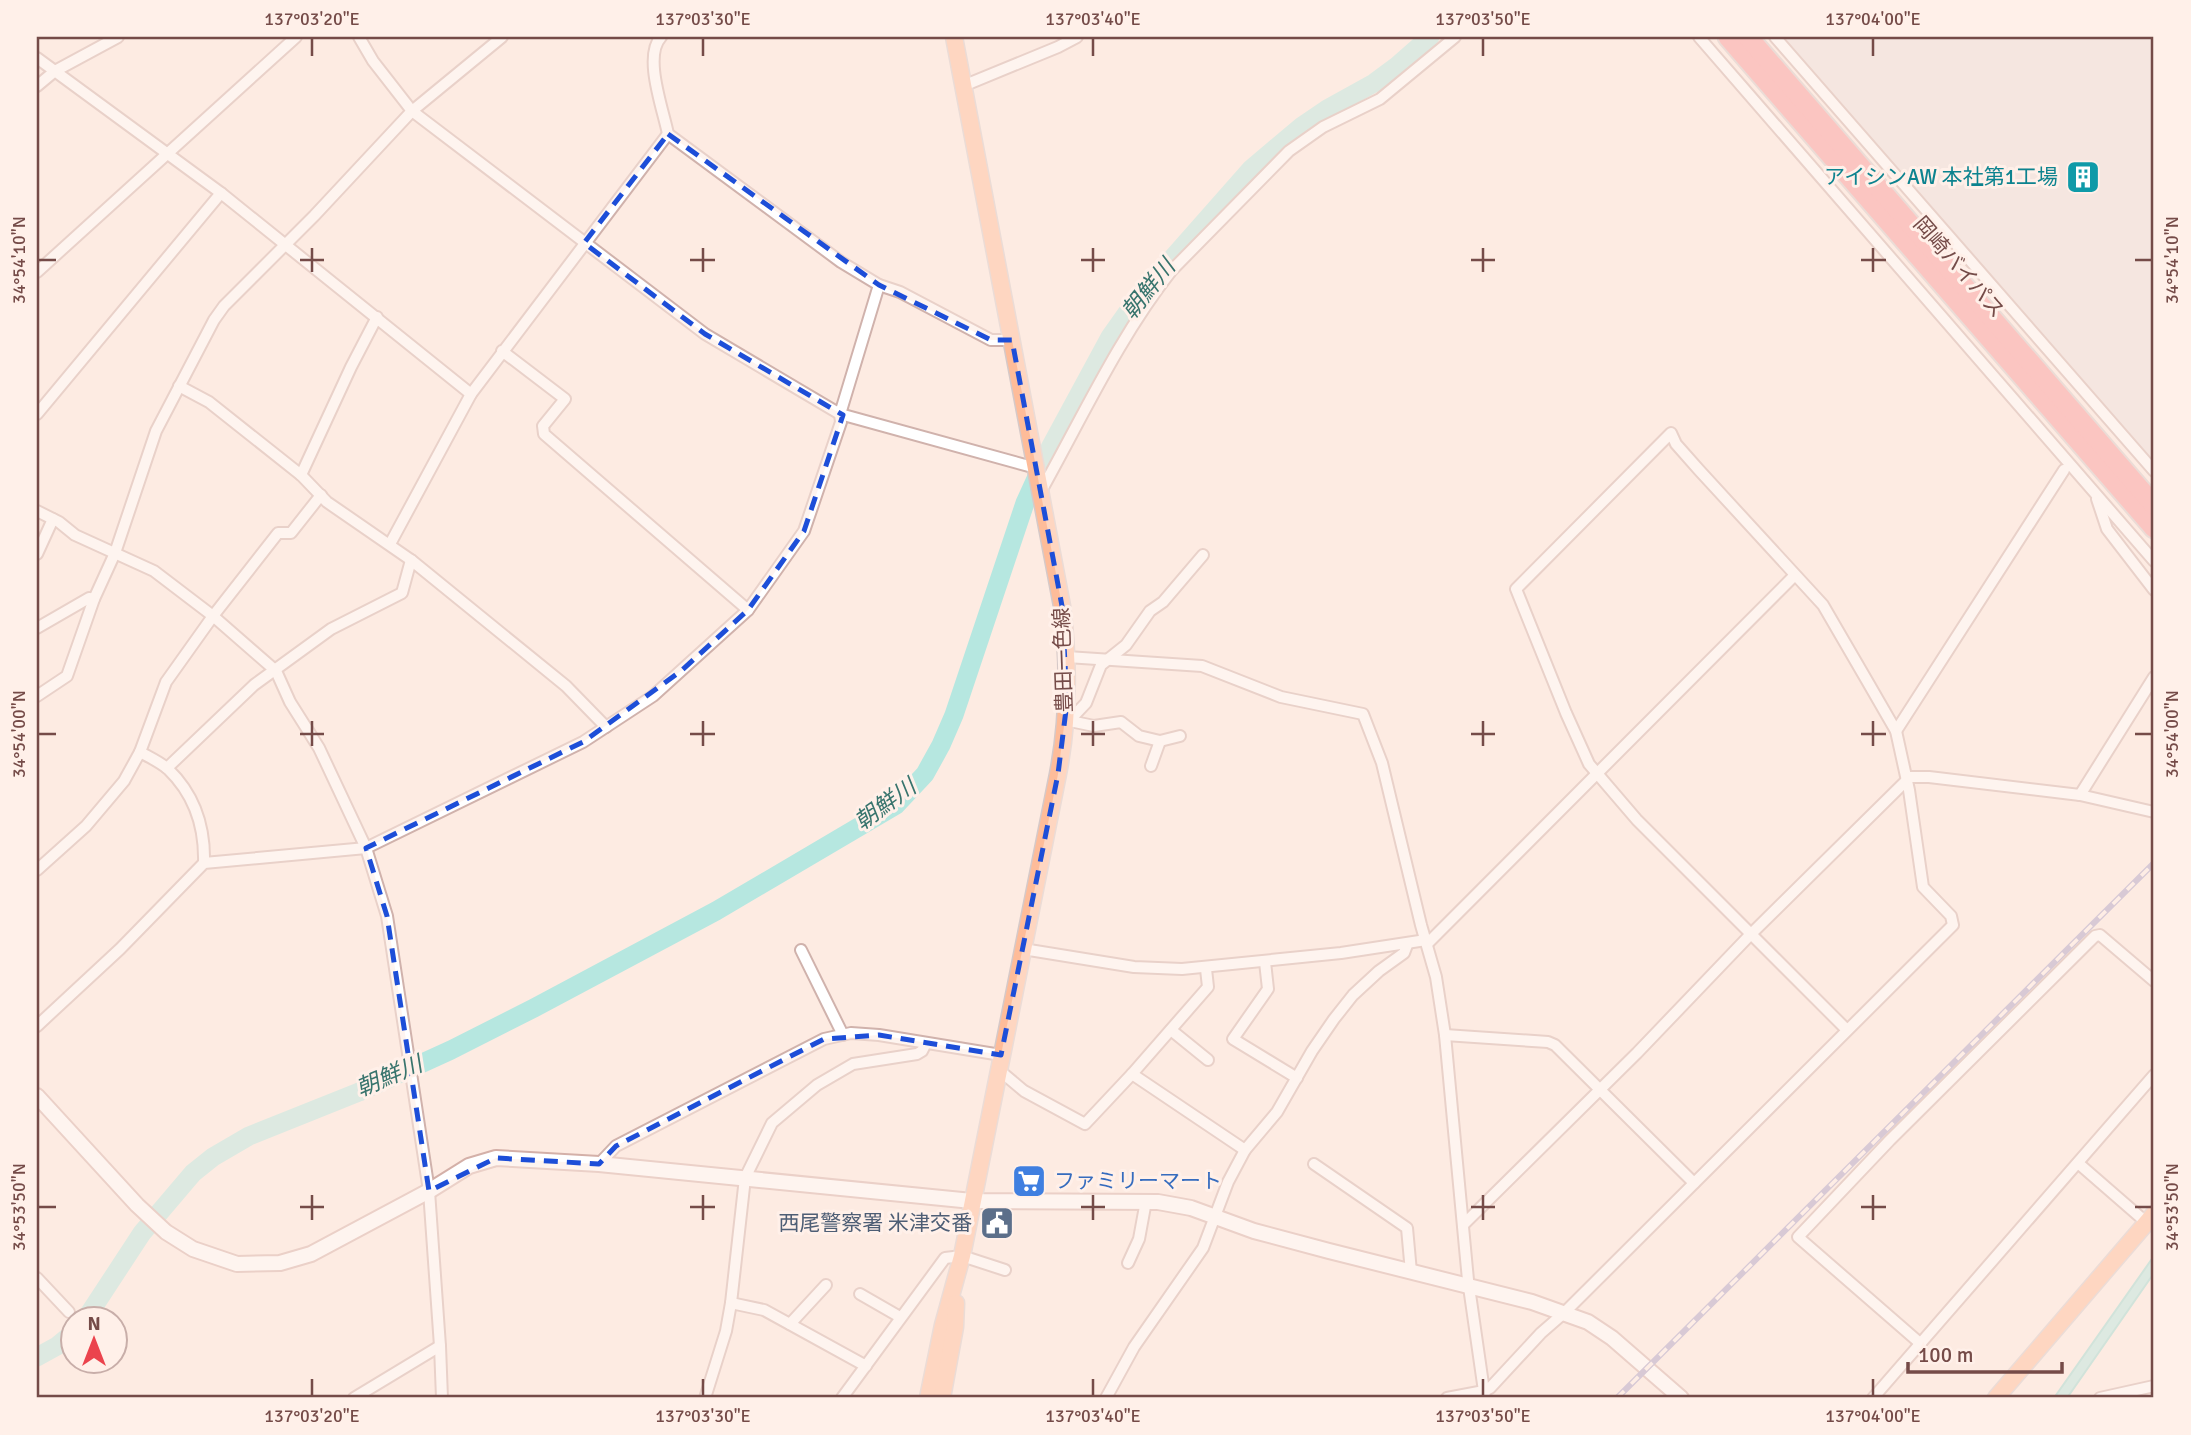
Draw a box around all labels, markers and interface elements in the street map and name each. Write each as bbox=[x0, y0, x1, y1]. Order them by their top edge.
text: 137°03'20"E bbox=[264, 8, 360, 30]
text: 137°03'30"E bbox=[655, 8, 751, 30]
text: 137°03'40"E bbox=[1045, 8, 1141, 30]
text: 137°03'50"E bbox=[1435, 8, 1531, 30]
text: 137°04'00"E bbox=[1825, 8, 1921, 30]
building icon: アイシンAW 本社第1工場 bbox=[2064, 158, 2102, 196]
place label: アイシンAW 本社第1工場 bbox=[1824, 164, 2058, 190]
street label: 岡崎バイパス bbox=[1908, 211, 2010, 323]
text: 34°54'10"N bbox=[8, 216, 30, 304]
text: 34°54'10"N bbox=[2161, 216, 2183, 304]
water label: 朝鮮川 bbox=[1115, 251, 1183, 325]
street label: 豊田一色線 bbox=[1048, 607, 1078, 713]
text: 34°54'00"N bbox=[8, 690, 30, 778]
text: 34°54'00"N bbox=[2161, 690, 2183, 778]
water label: 朝鮮川 bbox=[849, 771, 924, 836]
water label: 朝鮮川 bbox=[352, 1048, 429, 1103]
supermarket icon: ファミリーマート bbox=[1010, 1162, 1048, 1200]
text: 34°53'50"N bbox=[8, 1163, 30, 1251]
text: 34°53'50"N bbox=[2161, 1163, 2183, 1251]
place label: ファミリーマート bbox=[1054, 1168, 1222, 1194]
public building icon: 西尾警察署 米津交番 bbox=[978, 1204, 1016, 1242]
place label: 西尾警察署 米津交番 bbox=[778, 1210, 972, 1236]
north arrow bbox=[60, 1306, 130, 1376]
text: N bbox=[87, 1312, 101, 1336]
scale bar bbox=[1908, 1330, 2062, 1374]
text: 100 m bbox=[1918, 1342, 1973, 1368]
text: 137°03'20"E bbox=[264, 1405, 360, 1427]
text: 137°03'30"E bbox=[655, 1405, 751, 1427]
text: 137°03'40"E bbox=[1045, 1405, 1141, 1427]
text: 137°03'50"E bbox=[1435, 1405, 1531, 1427]
text: 137°04'00"E bbox=[1825, 1405, 1921, 1427]

